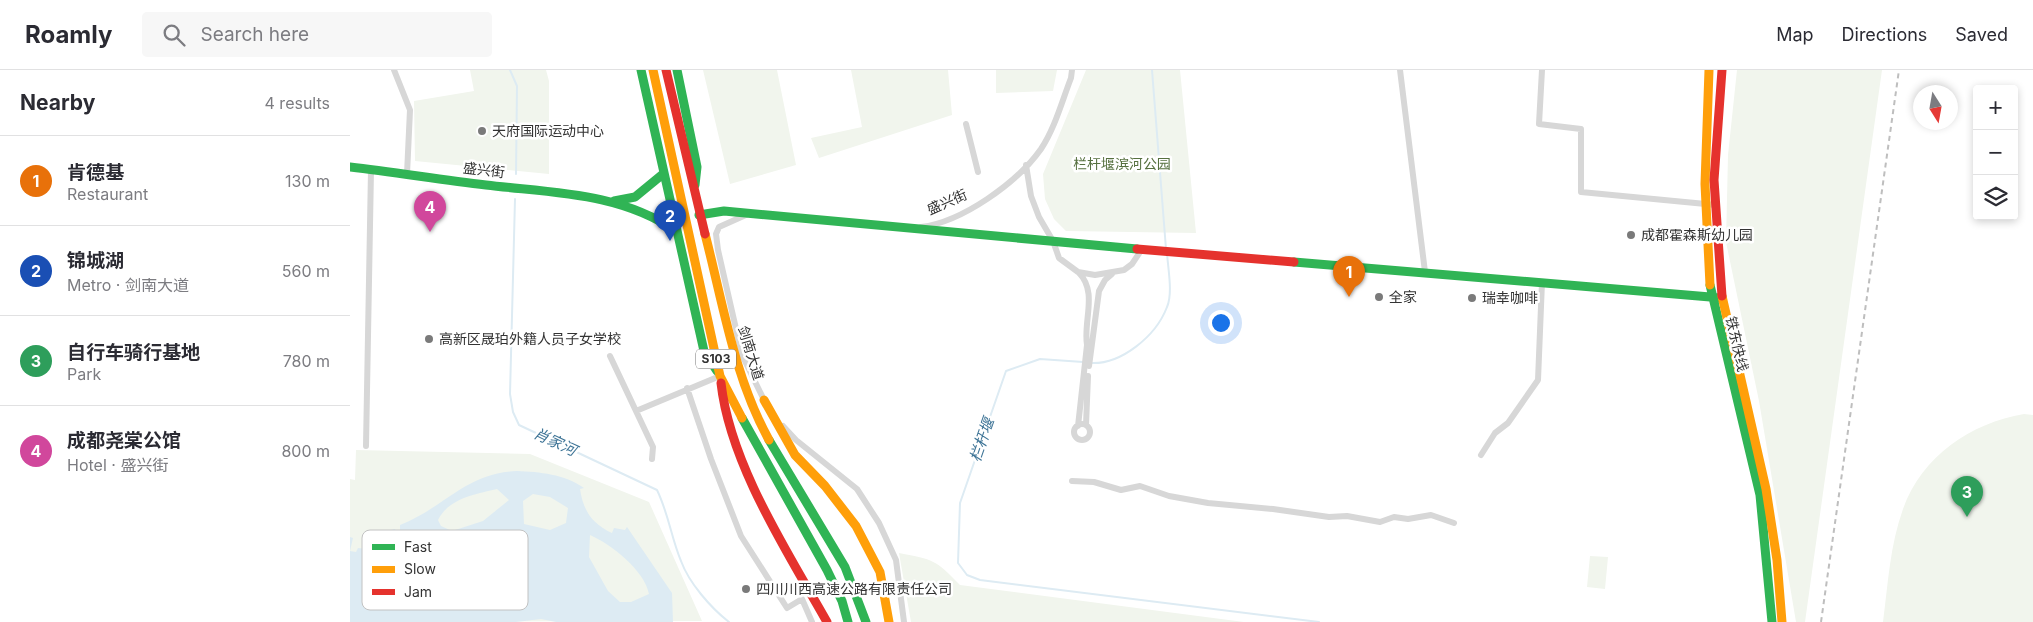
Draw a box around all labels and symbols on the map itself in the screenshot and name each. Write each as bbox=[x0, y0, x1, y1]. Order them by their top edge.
north arrow bbox=[1913, 85, 1958, 130]
place label: 天府国际运动中心 bbox=[492, 122, 604, 139]
marker: 天府国际运动中心 bbox=[476, 125, 488, 137]
park label: 栏杆堰滨河公园 bbox=[1073, 155, 1171, 172]
street label: 盛兴街 bbox=[462, 159, 506, 180]
street label: 盛兴街 bbox=[924, 185, 969, 218]
pin: 4 bbox=[414, 191, 446, 232]
pin: 2 bbox=[654, 200, 686, 241]
place label: 成都霍森斯幼儿园 bbox=[1641, 226, 1753, 243]
marker: 成都霍森斯幼儿园 bbox=[1625, 229, 1637, 241]
pin: 1 bbox=[1333, 256, 1365, 297]
place label: 全家 bbox=[1389, 288, 1417, 305]
place label: 瑞幸咖啡 bbox=[1482, 289, 1538, 306]
marker: 全家 bbox=[1373, 291, 1385, 303]
marker: 瑞幸咖啡 bbox=[1466, 292, 1478, 304]
your location bbox=[1208, 310, 1234, 336]
street label: 铁东快线 bbox=[1723, 315, 1752, 373]
street label: 剑南大道 bbox=[735, 324, 768, 382]
place label: 高新区晟珀外籍人员子女学校 bbox=[439, 330, 621, 347]
marker: 高新区晟珀外籍人员子女学校 bbox=[423, 333, 435, 345]
road number: S103 bbox=[696, 350, 736, 368]
water label: 栏杆堰 bbox=[965, 413, 999, 464]
water label: 肖家河 bbox=[531, 423, 582, 461]
pin: 3 bbox=[1951, 476, 1983, 517]
legend bbox=[362, 530, 528, 610]
text: Fast bbox=[404, 538, 432, 555]
text: Slow bbox=[404, 560, 436, 577]
place label: 四川川西高速公路有限责任公司 bbox=[756, 580, 952, 597]
text: Jam bbox=[404, 583, 432, 600]
marker: 四川川西高速公路有限责任公司 bbox=[740, 583, 752, 595]

